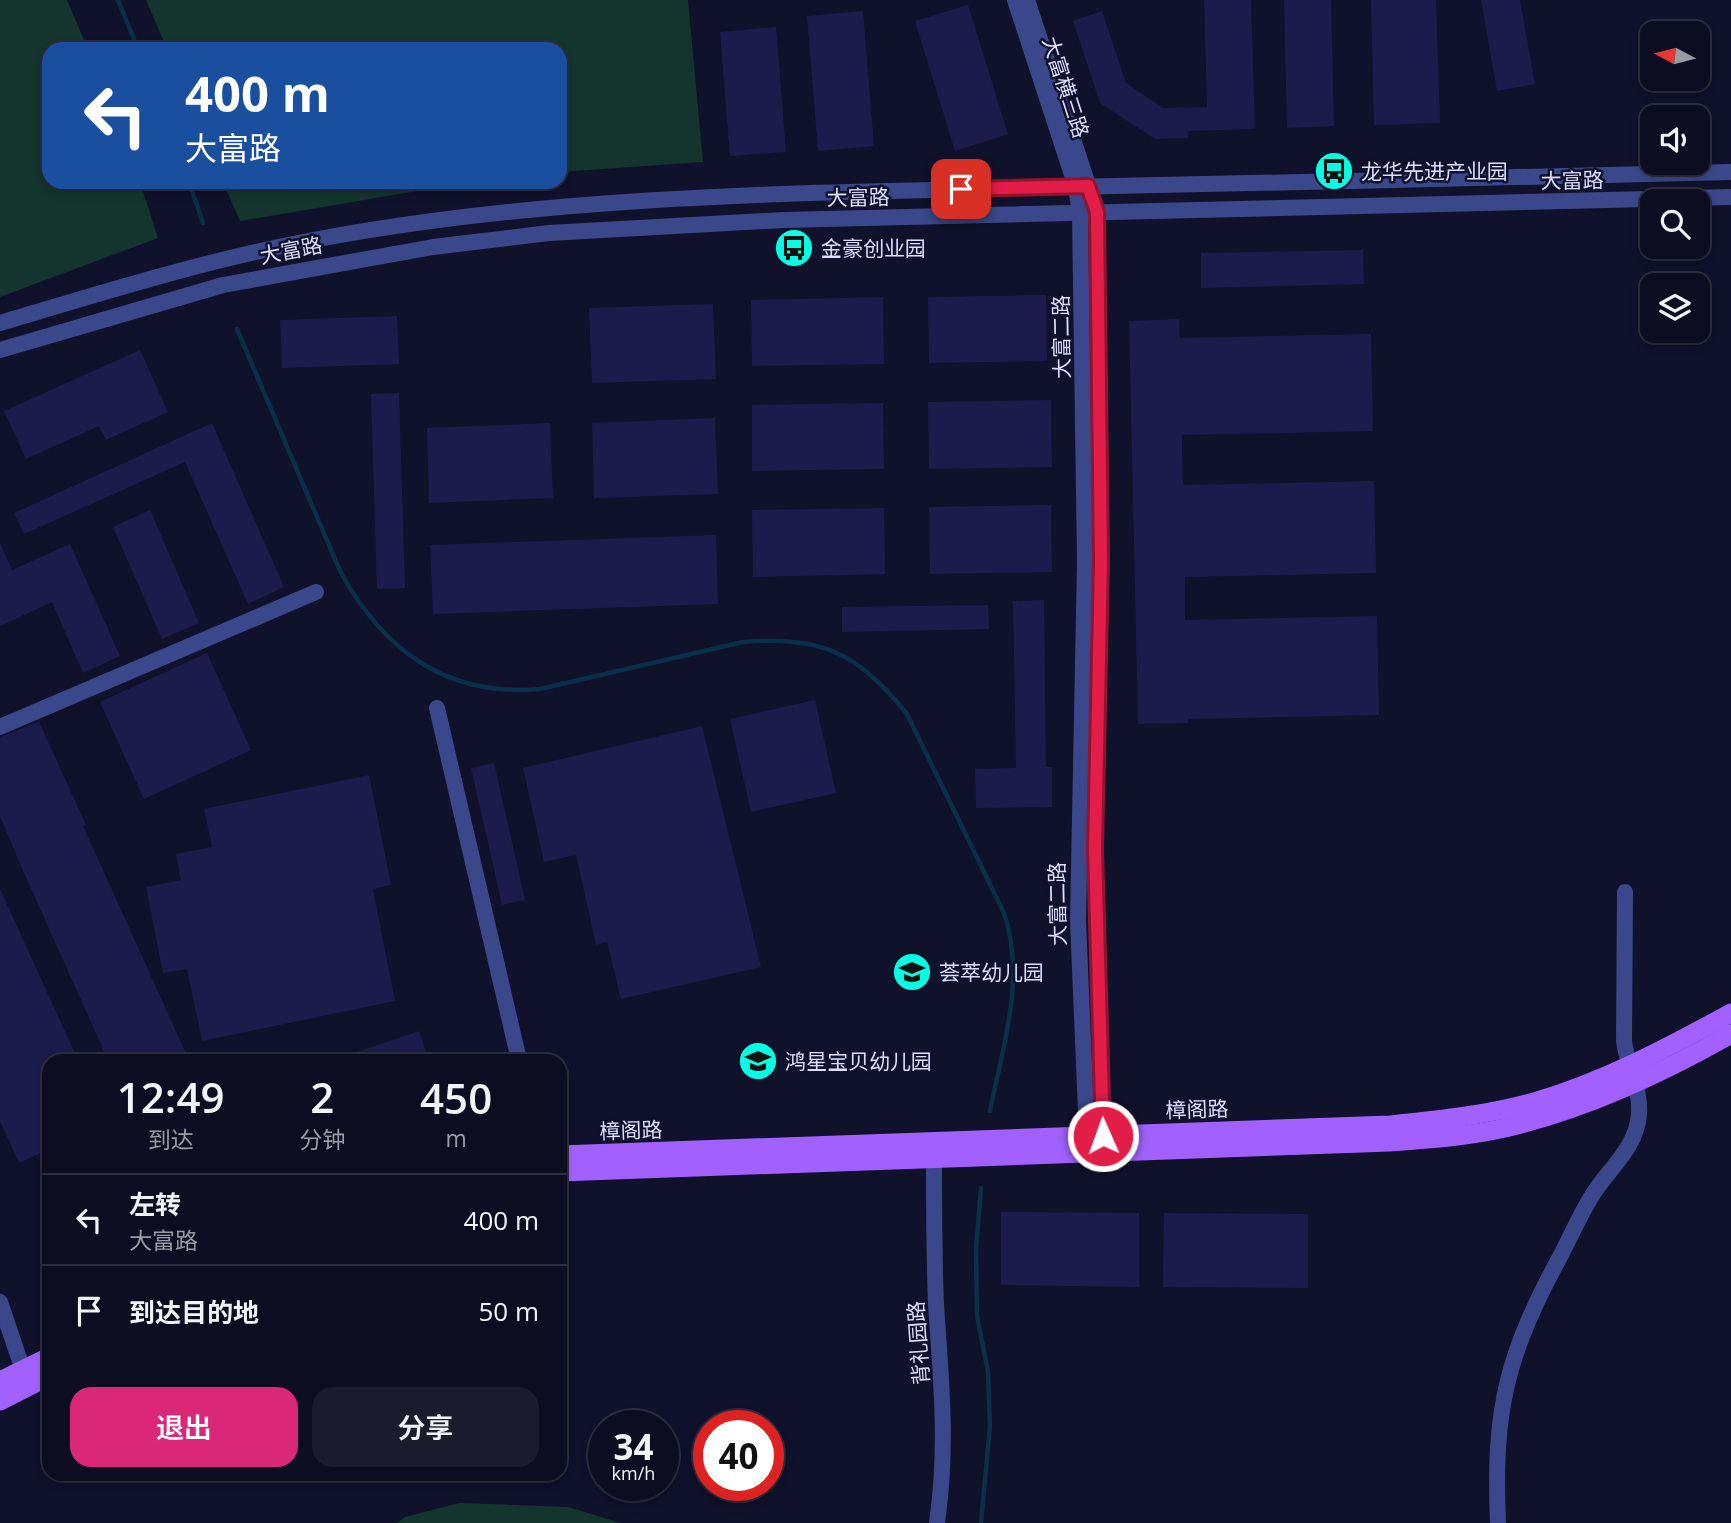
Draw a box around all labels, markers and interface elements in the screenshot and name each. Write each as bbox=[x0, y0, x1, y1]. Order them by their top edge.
north arrow bbox=[1640, 21, 1710, 91]
map controls bbox=[1640, 21, 1710, 343]
street label: 大富横三路 bbox=[1036, 33, 1096, 141]
text: 400 m bbox=[185, 60, 330, 126]
icon: left bbox=[70, 70, 161, 161]
button: sound bbox=[1640, 105, 1710, 175]
text: 大富路 bbox=[185, 126, 281, 169]
bus stop icon: 龙华先进产业园 bbox=[1313, 150, 1355, 192]
place label: 龙华先进产业园 bbox=[1361, 157, 1508, 185]
pin bbox=[931, 159, 991, 219]
street label: 大富路 bbox=[1540, 165, 1604, 195]
icon: arrive bbox=[942, 170, 980, 208]
street label: 大富路 bbox=[826, 182, 890, 212]
button: search bbox=[1640, 189, 1710, 259]
bus stop icon: 金豪创业园 bbox=[773, 227, 815, 269]
street label: 大富路 bbox=[257, 230, 325, 270]
place label: 金豪创业园 bbox=[821, 234, 926, 262]
button: layers bbox=[1640, 273, 1710, 343]
street label: 大富二路 bbox=[1046, 295, 1076, 379]
street label: 大富二路 bbox=[1042, 862, 1072, 946]
school or university icon: 荟萃幼儿园 bbox=[891, 951, 933, 993]
place label: 荟萃幼儿园 bbox=[939, 958, 1044, 986]
school or university icon: 鸿星宝贝幼儿园 bbox=[737, 1040, 779, 1082]
place label: 鸿星宝贝幼儿园 bbox=[785, 1047, 932, 1075]
text: 12:49 bbox=[117, 1068, 224, 1125]
text: 2 bbox=[310, 1068, 334, 1125]
text: 450 bbox=[420, 1069, 492, 1126]
street label: 樟阁路 bbox=[1165, 1094, 1229, 1124]
position arrow bbox=[1066, 1099, 1140, 1173]
street label: 樟阁路 bbox=[599, 1115, 663, 1145]
text: m bbox=[445, 1122, 467, 1154]
text: 到达 bbox=[148, 1123, 194, 1155]
text: 分钟 bbox=[299, 1123, 345, 1155]
text: 左转 bbox=[129, 1186, 181, 1222]
icon: left bbox=[70, 1201, 108, 1239]
text: 400 m bbox=[464, 1202, 539, 1238]
text: 大富路 bbox=[129, 1224, 198, 1256]
icon: arrive bbox=[70, 1292, 108, 1330]
text: 50 m bbox=[478, 1293, 539, 1329]
text: 到达目的地 bbox=[129, 1294, 259, 1330]
street label: 背礼园路 bbox=[901, 1300, 935, 1386]
button: 退出 bbox=[70, 1387, 298, 1467]
button: 分享 bbox=[312, 1387, 539, 1467]
speed limit sign: 40 bbox=[693, 1410, 784, 1501]
text: 34 bbox=[613, 1423, 654, 1470]
text: km/h bbox=[612, 1461, 655, 1485]

